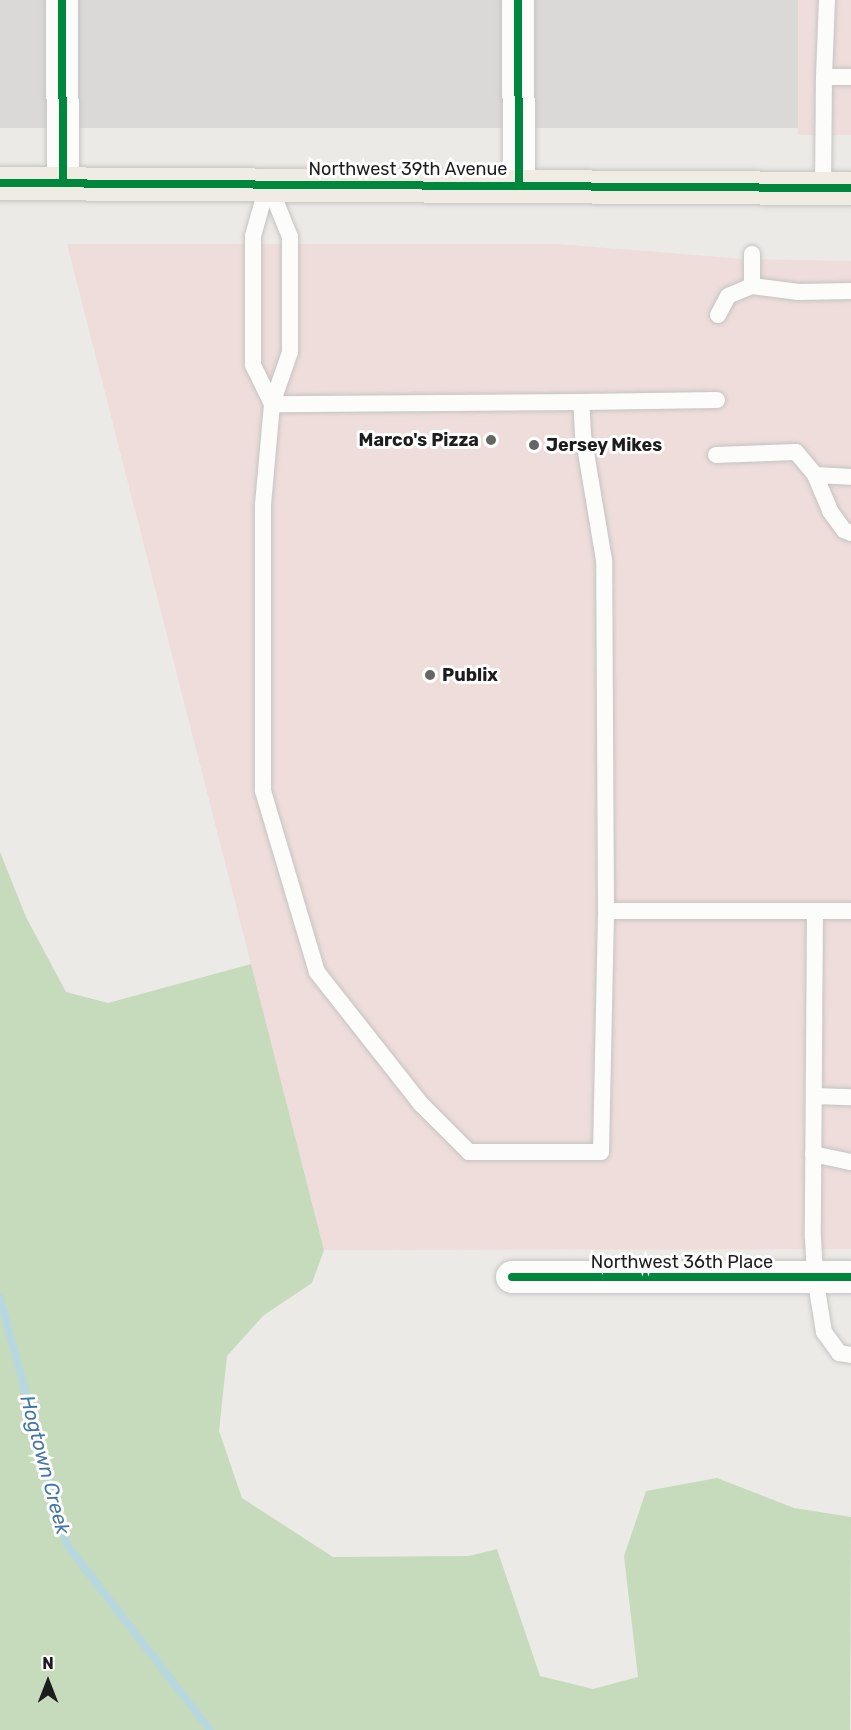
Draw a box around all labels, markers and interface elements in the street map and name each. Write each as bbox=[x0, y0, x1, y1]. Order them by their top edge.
street label: Northwest 39th Avenue bbox=[308, 158, 508, 180]
place label: Marco's Pizza bbox=[359, 429, 479, 451]
marker: Marco's Pizza bbox=[484, 433, 498, 447]
place label: Jersey Mikes bbox=[546, 434, 663, 456]
marker: Jersey Mikes bbox=[527, 438, 541, 452]
place label: Publix bbox=[442, 664, 498, 686]
marker: Publix bbox=[423, 668, 437, 682]
street label: Northwest 36th Place bbox=[591, 1251, 773, 1273]
water label: Hogtown Creek bbox=[15, 1393, 75, 1537]
north arrow bbox=[18, 1652, 78, 1712]
text: N bbox=[42, 1654, 54, 1673]

